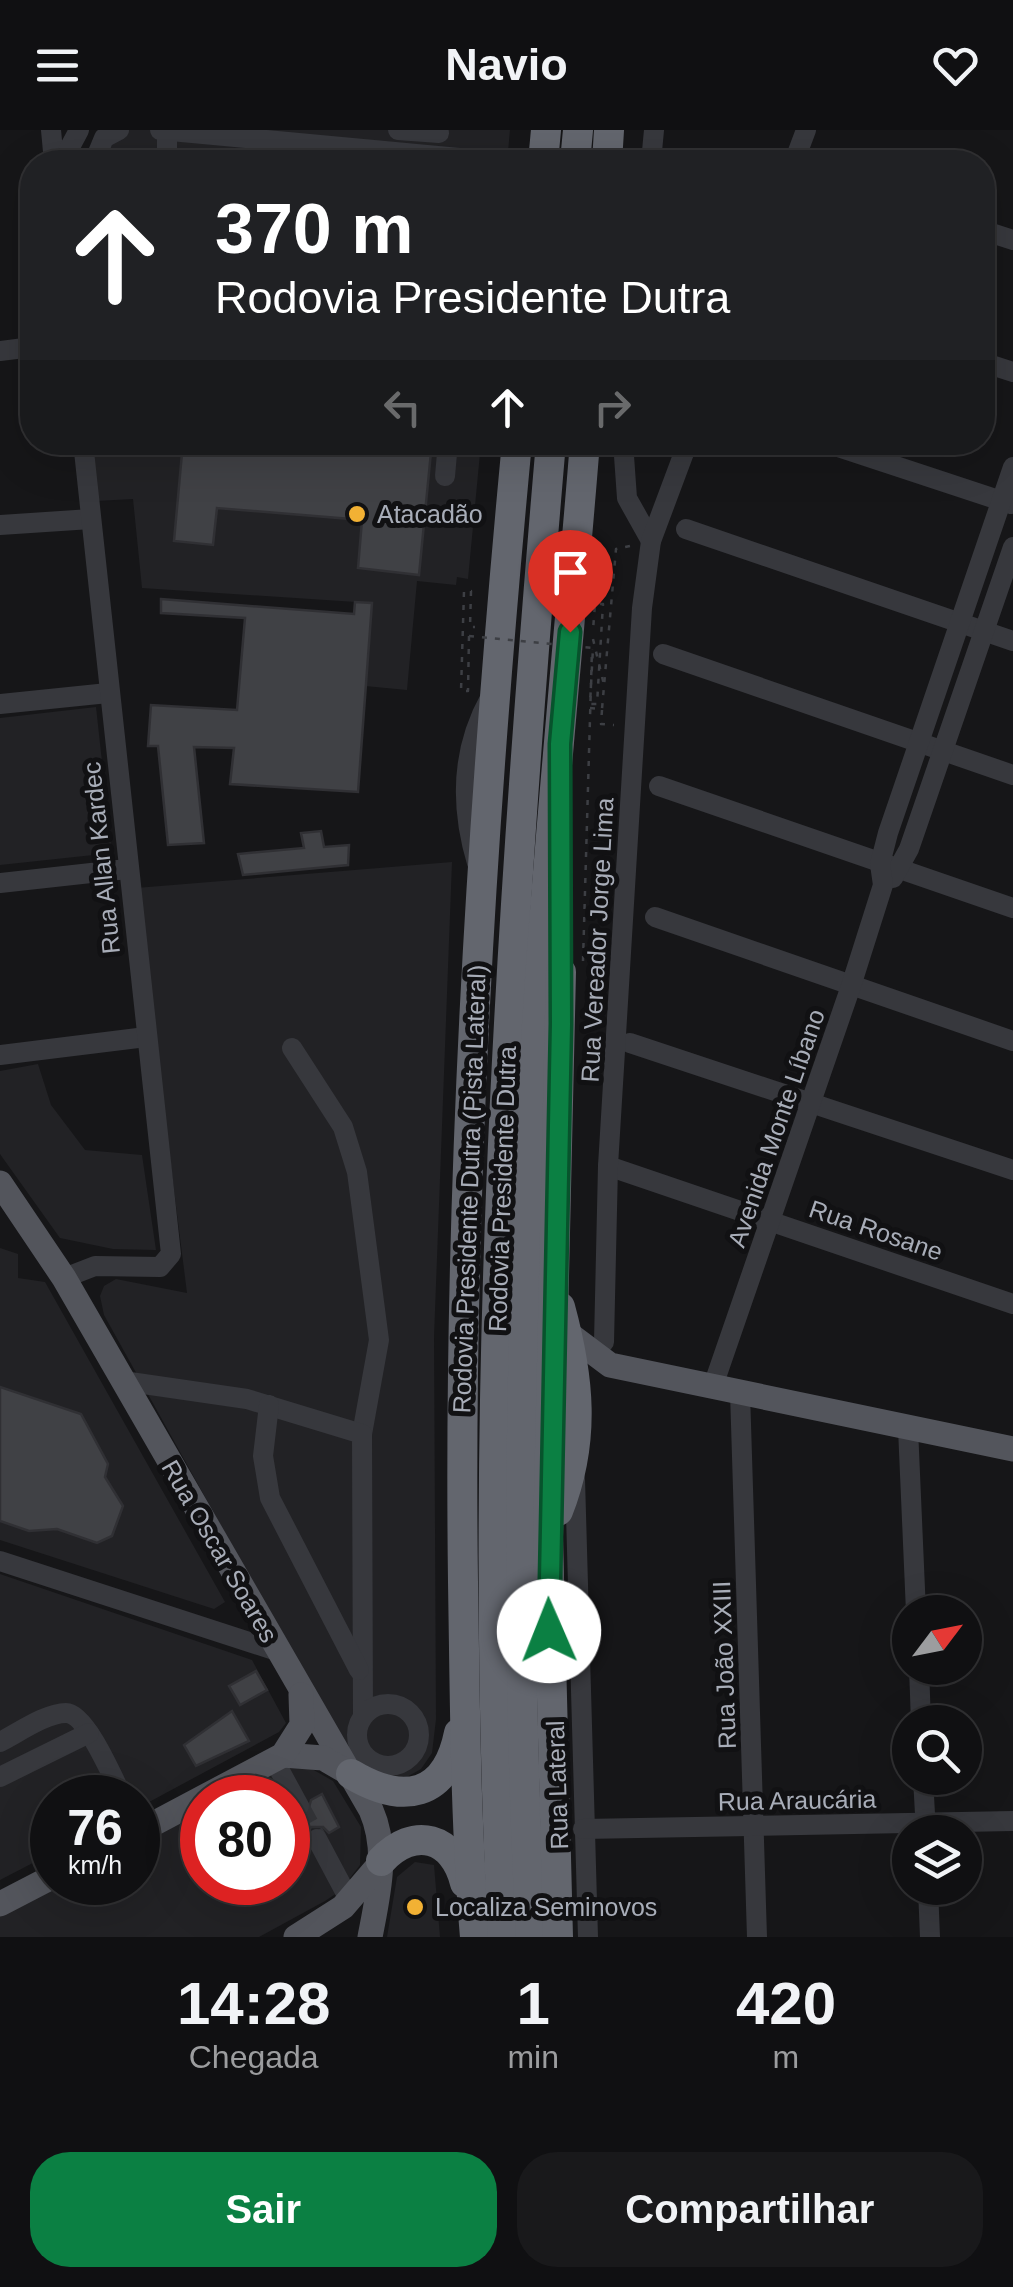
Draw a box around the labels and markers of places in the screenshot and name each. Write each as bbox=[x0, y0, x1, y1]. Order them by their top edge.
place label: Atacadão bbox=[377, 500, 483, 528]
marker: Atacadão bbox=[346, 503, 368, 525]
pin bbox=[528, 530, 613, 633]
place label: Localiza Seminovos bbox=[435, 1893, 657, 1921]
marker: Localiza Seminovos bbox=[404, 1896, 426, 1918]

